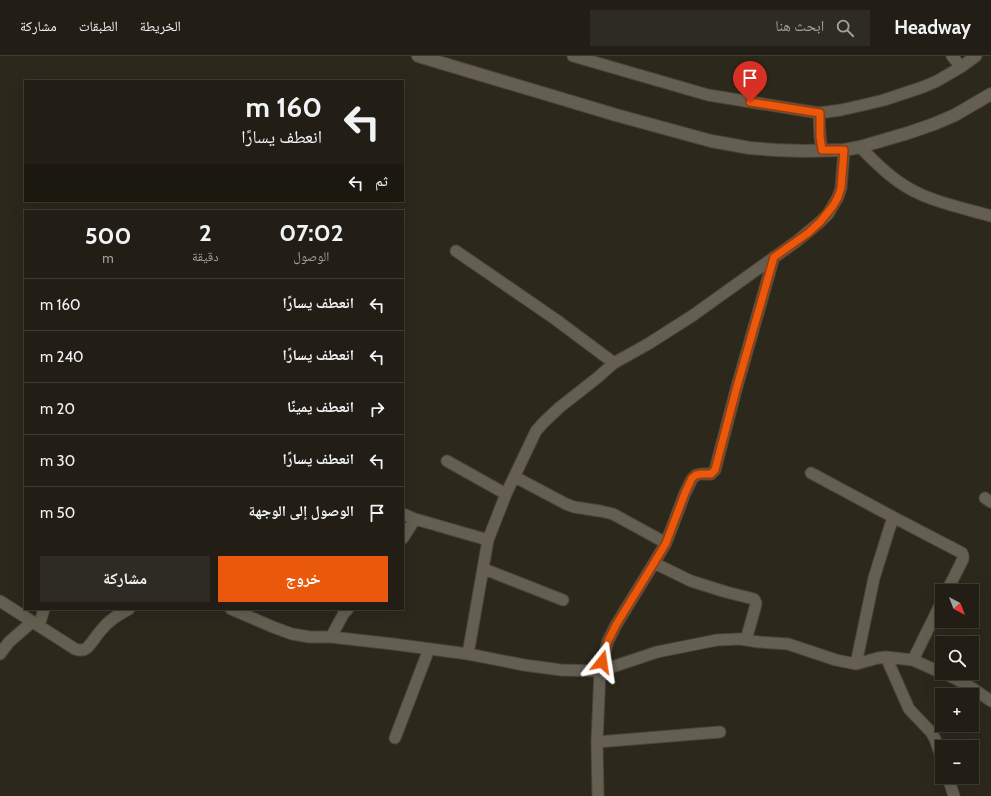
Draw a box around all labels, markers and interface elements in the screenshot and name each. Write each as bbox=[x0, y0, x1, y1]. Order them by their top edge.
search box bbox=[590, 10, 870, 46]
text: Headway bbox=[894, 16, 971, 39]
text: مشاركة bbox=[20, 17, 57, 35]
text: الطبقات bbox=[79, 17, 118, 35]
text: الخريطة bbox=[140, 17, 181, 35]
text: ابحث هنا bbox=[775, 17, 824, 35]
icon: search bbox=[834, 17, 856, 39]
pin bbox=[733, 61, 767, 102]
icon: arrive bbox=[739, 67, 761, 89]
text: 160 m bbox=[246, 90, 322, 124]
icon: left bbox=[336, 96, 388, 148]
text: انعطف يسارًا bbox=[241, 126, 322, 148]
icon: left bbox=[345, 172, 367, 194]
text: ثم bbox=[375, 172, 388, 190]
text: 2 bbox=[199, 218, 212, 247]
text: 07:02 bbox=[279, 218, 343, 247]
text: 500 bbox=[85, 221, 131, 250]
text: دقيقة bbox=[192, 248, 219, 264]
text: الوصول bbox=[293, 248, 329, 264]
text: m bbox=[102, 250, 114, 266]
text: انعطف يسارًا bbox=[283, 294, 354, 312]
icon: left bbox=[366, 294, 388, 316]
text: 160 m bbox=[40, 296, 80, 314]
text: انعطف يسارًا bbox=[283, 346, 354, 364]
icon: left bbox=[366, 346, 388, 368]
text: 240 m bbox=[40, 348, 84, 366]
text: انعطف يمينًا bbox=[287, 398, 354, 416]
icon: right bbox=[366, 398, 388, 420]
text: 20 m bbox=[40, 400, 75, 418]
text: انعطف يسارًا bbox=[283, 450, 354, 468]
icon: left bbox=[366, 450, 388, 472]
text: 30 m bbox=[40, 452, 75, 470]
text: الوصول إلى الوجهة bbox=[249, 502, 354, 520]
icon: arrive bbox=[366, 502, 388, 524]
text: 50 m bbox=[40, 504, 75, 522]
button: مشاركة bbox=[40, 556, 210, 602]
button: خروج bbox=[218, 556, 388, 602]
north arrow bbox=[935, 584, 979, 628]
map controls bbox=[935, 584, 979, 784]
button: search bbox=[935, 636, 979, 680]
position arrow bbox=[581, 641, 623, 683]
button: + bbox=[935, 688, 979, 732]
button: − bbox=[935, 740, 979, 784]

